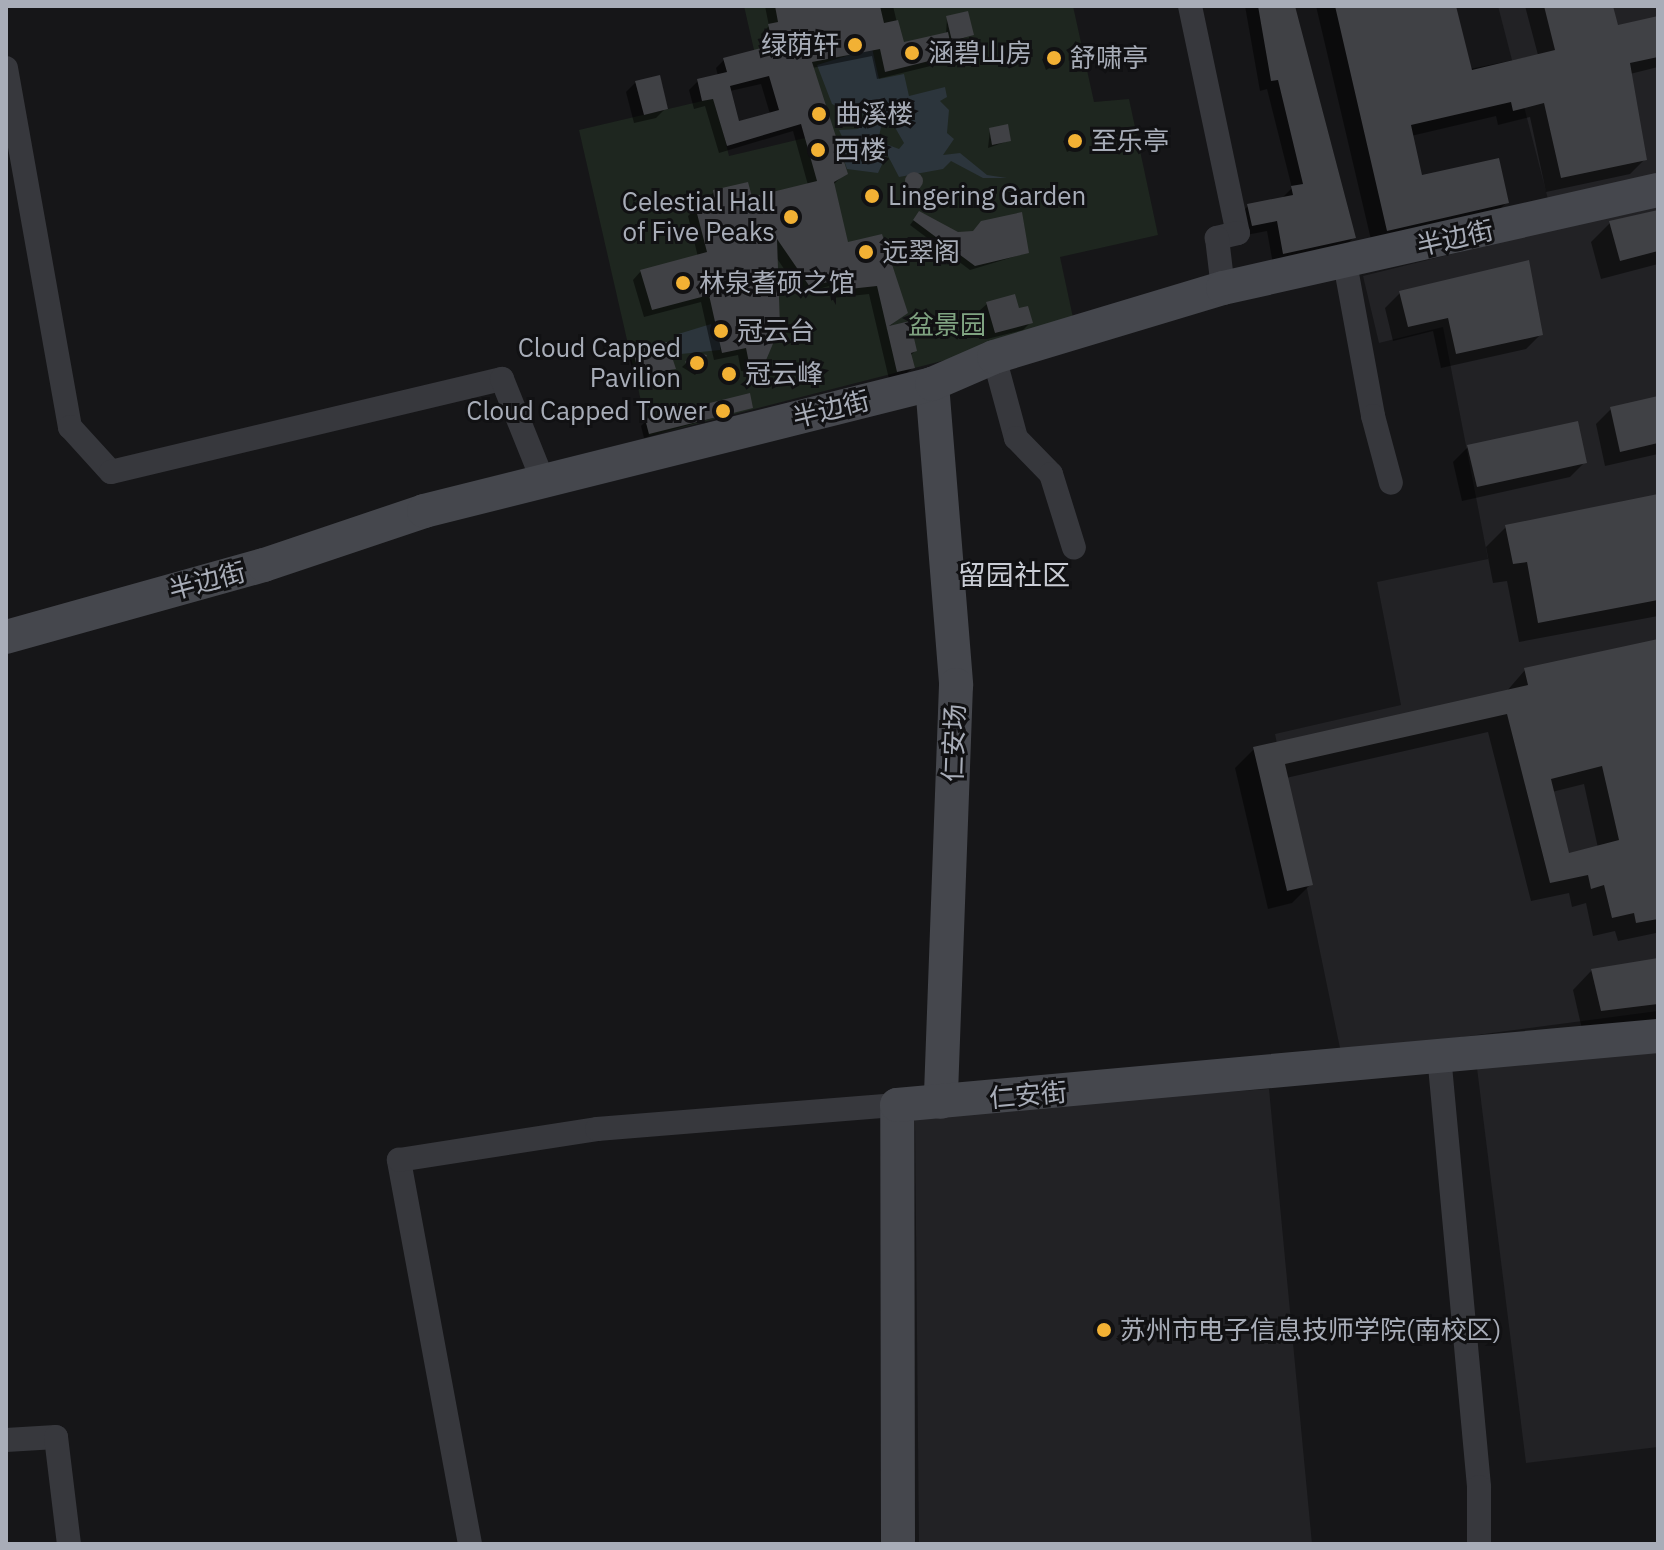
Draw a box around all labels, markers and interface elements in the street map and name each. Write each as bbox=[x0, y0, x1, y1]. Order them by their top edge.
place label: 绿荫轩 bbox=[761, 29, 839, 61]
marker: 绿荫轩 bbox=[846, 36, 864, 54]
place label: 涵碧山房 bbox=[928, 37, 1032, 69]
place label: 舒啸亭 bbox=[1070, 42, 1148, 74]
marker: 涵碧山房 bbox=[903, 44, 921, 62]
marker: 舒啸亭 bbox=[1045, 49, 1063, 67]
place label: 曲溪楼 bbox=[835, 98, 913, 130]
marker: 曲溪楼 bbox=[810, 105, 828, 123]
place label: 至乐亭 bbox=[1091, 125, 1169, 157]
marker: 至乐亭 bbox=[1066, 132, 1084, 150]
place label: 西楼 bbox=[834, 134, 886, 166]
marker: 西楼 bbox=[809, 141, 827, 159]
place label: Lingering Garden bbox=[888, 180, 1086, 212]
place label: Celestial Hall of Five Peaks bbox=[622, 186, 775, 248]
marker: Lingering Garden bbox=[863, 187, 881, 205]
marker: Celestial Hall of Five Peaks bbox=[782, 208, 800, 226]
street label: 半边街 bbox=[1413, 214, 1497, 262]
place label: 远翠阁 bbox=[882, 236, 960, 268]
marker: 远翠阁 bbox=[857, 243, 875, 261]
place label: 林泉耆硕之馆 bbox=[699, 267, 855, 299]
marker: 林泉耆硕之馆 bbox=[674, 274, 692, 292]
park label: 盆景园 bbox=[908, 309, 986, 341]
place label: 冠云台 bbox=[737, 315, 815, 347]
marker: 冠云台 bbox=[712, 322, 730, 340]
place label: Cloud Capped Pavilion bbox=[518, 332, 681, 394]
marker: Cloud Capped Pavilion bbox=[688, 354, 706, 372]
place label: 冠云峰 bbox=[745, 358, 823, 390]
marker: 冠云峰 bbox=[720, 365, 738, 383]
street label: 半边街 bbox=[789, 384, 873, 434]
place label: Cloud Capped Tower bbox=[466, 395, 707, 427]
marker: Cloud Capped Tower bbox=[714, 402, 732, 420]
street label: 半边街 bbox=[165, 556, 249, 606]
district label: 留园社区 bbox=[958, 558, 1070, 592]
street label: 仁安场 bbox=[937, 703, 971, 783]
street label: 仁安街 bbox=[988, 1076, 1068, 1114]
place label: 苏州市电子信息技师学院(南校区) bbox=[1120, 1314, 1501, 1346]
marker: 苏州市电子信息技师学院(南校区) bbox=[1095, 1321, 1113, 1339]

